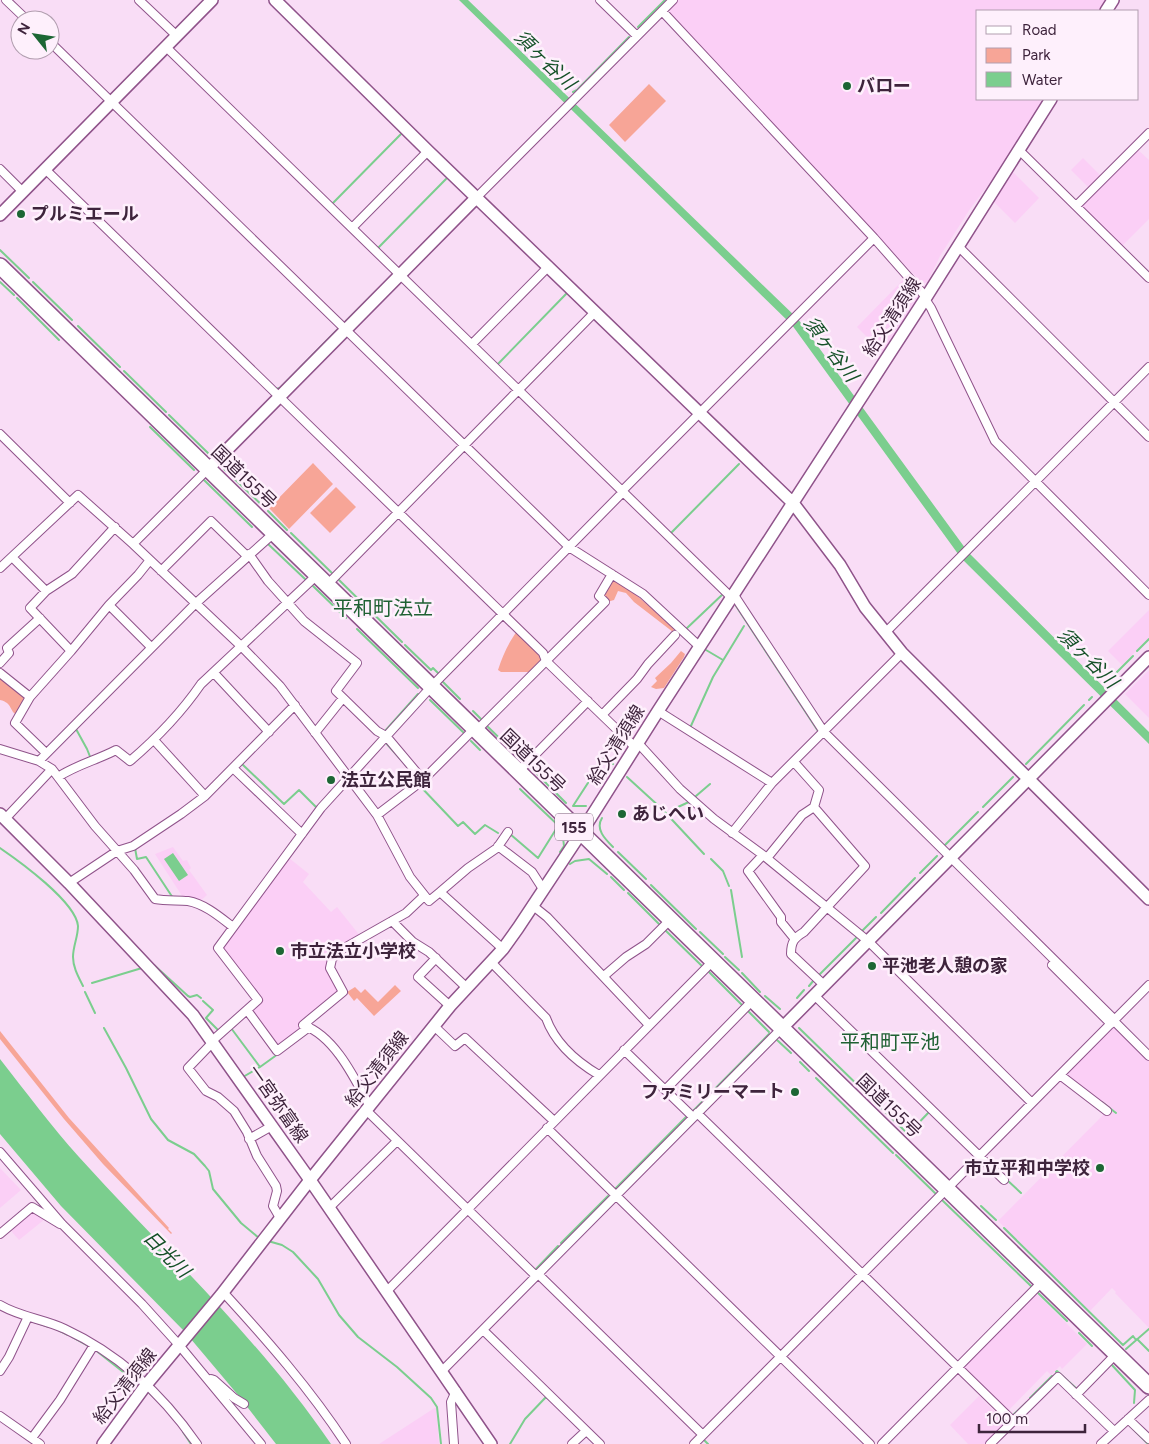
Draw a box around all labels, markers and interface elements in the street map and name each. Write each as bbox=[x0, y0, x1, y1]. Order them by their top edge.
north arrow bbox=[10, 10, 60, 60]
legend bbox=[976, 10, 1139, 100]
text: N bbox=[14, 20, 34, 38]
text: Road bbox=[1022, 21, 1057, 39]
water label: 須ヶ谷川 bbox=[510, 25, 582, 96]
text: Park bbox=[1022, 46, 1051, 64]
text: Water bbox=[1022, 71, 1062, 89]
place label: バロー bbox=[857, 75, 911, 97]
marker: バロー bbox=[841, 80, 853, 92]
place label: プルミエール bbox=[31, 203, 139, 225]
marker: プルミエール bbox=[15, 208, 27, 220]
street label: 給父清須線 bbox=[858, 273, 926, 361]
water label: 須ヶ谷川 bbox=[799, 312, 864, 388]
street label: 国道155号 bbox=[207, 441, 281, 513]
district label: 平和町法立 bbox=[333, 596, 433, 620]
water label: 須ヶ谷川 bbox=[1053, 623, 1124, 694]
street label: 給父清須線 bbox=[583, 701, 649, 789]
street label: 国道155号 bbox=[496, 725, 570, 797]
place label: 法立公民館 bbox=[341, 769, 431, 791]
marker: 法立公民館 bbox=[325, 774, 337, 786]
place label: あじへい bbox=[632, 803, 704, 825]
marker: あじへい bbox=[616, 808, 628, 820]
road number: 155 bbox=[555, 814, 593, 840]
place label: 市立法立小学校 bbox=[290, 940, 416, 962]
marker: 市立法立小学校 bbox=[274, 945, 286, 957]
place label: 平池老人憩の家 bbox=[882, 955, 1008, 977]
marker: 平池老人憩の家 bbox=[866, 960, 878, 972]
street label: 給父清須線 bbox=[341, 1027, 413, 1111]
district label: 平和町平池 bbox=[840, 1030, 940, 1054]
street label: 一宮弥富線 bbox=[243, 1061, 313, 1147]
street label: 国道155号 bbox=[852, 1070, 926, 1142]
place label: ファミリーマート bbox=[641, 1081, 785, 1103]
marker: ファミリーマート bbox=[789, 1086, 801, 1098]
place label: 市立平和中学校 bbox=[964, 1157, 1090, 1179]
marker: 市立平和中学校 bbox=[1094, 1162, 1106, 1174]
water label: 日光川 bbox=[139, 1226, 197, 1284]
street label: 給父清須線 bbox=[89, 1344, 161, 1428]
scale bar bbox=[979, 1402, 1085, 1434]
text: 100 m bbox=[986, 1410, 1028, 1428]

